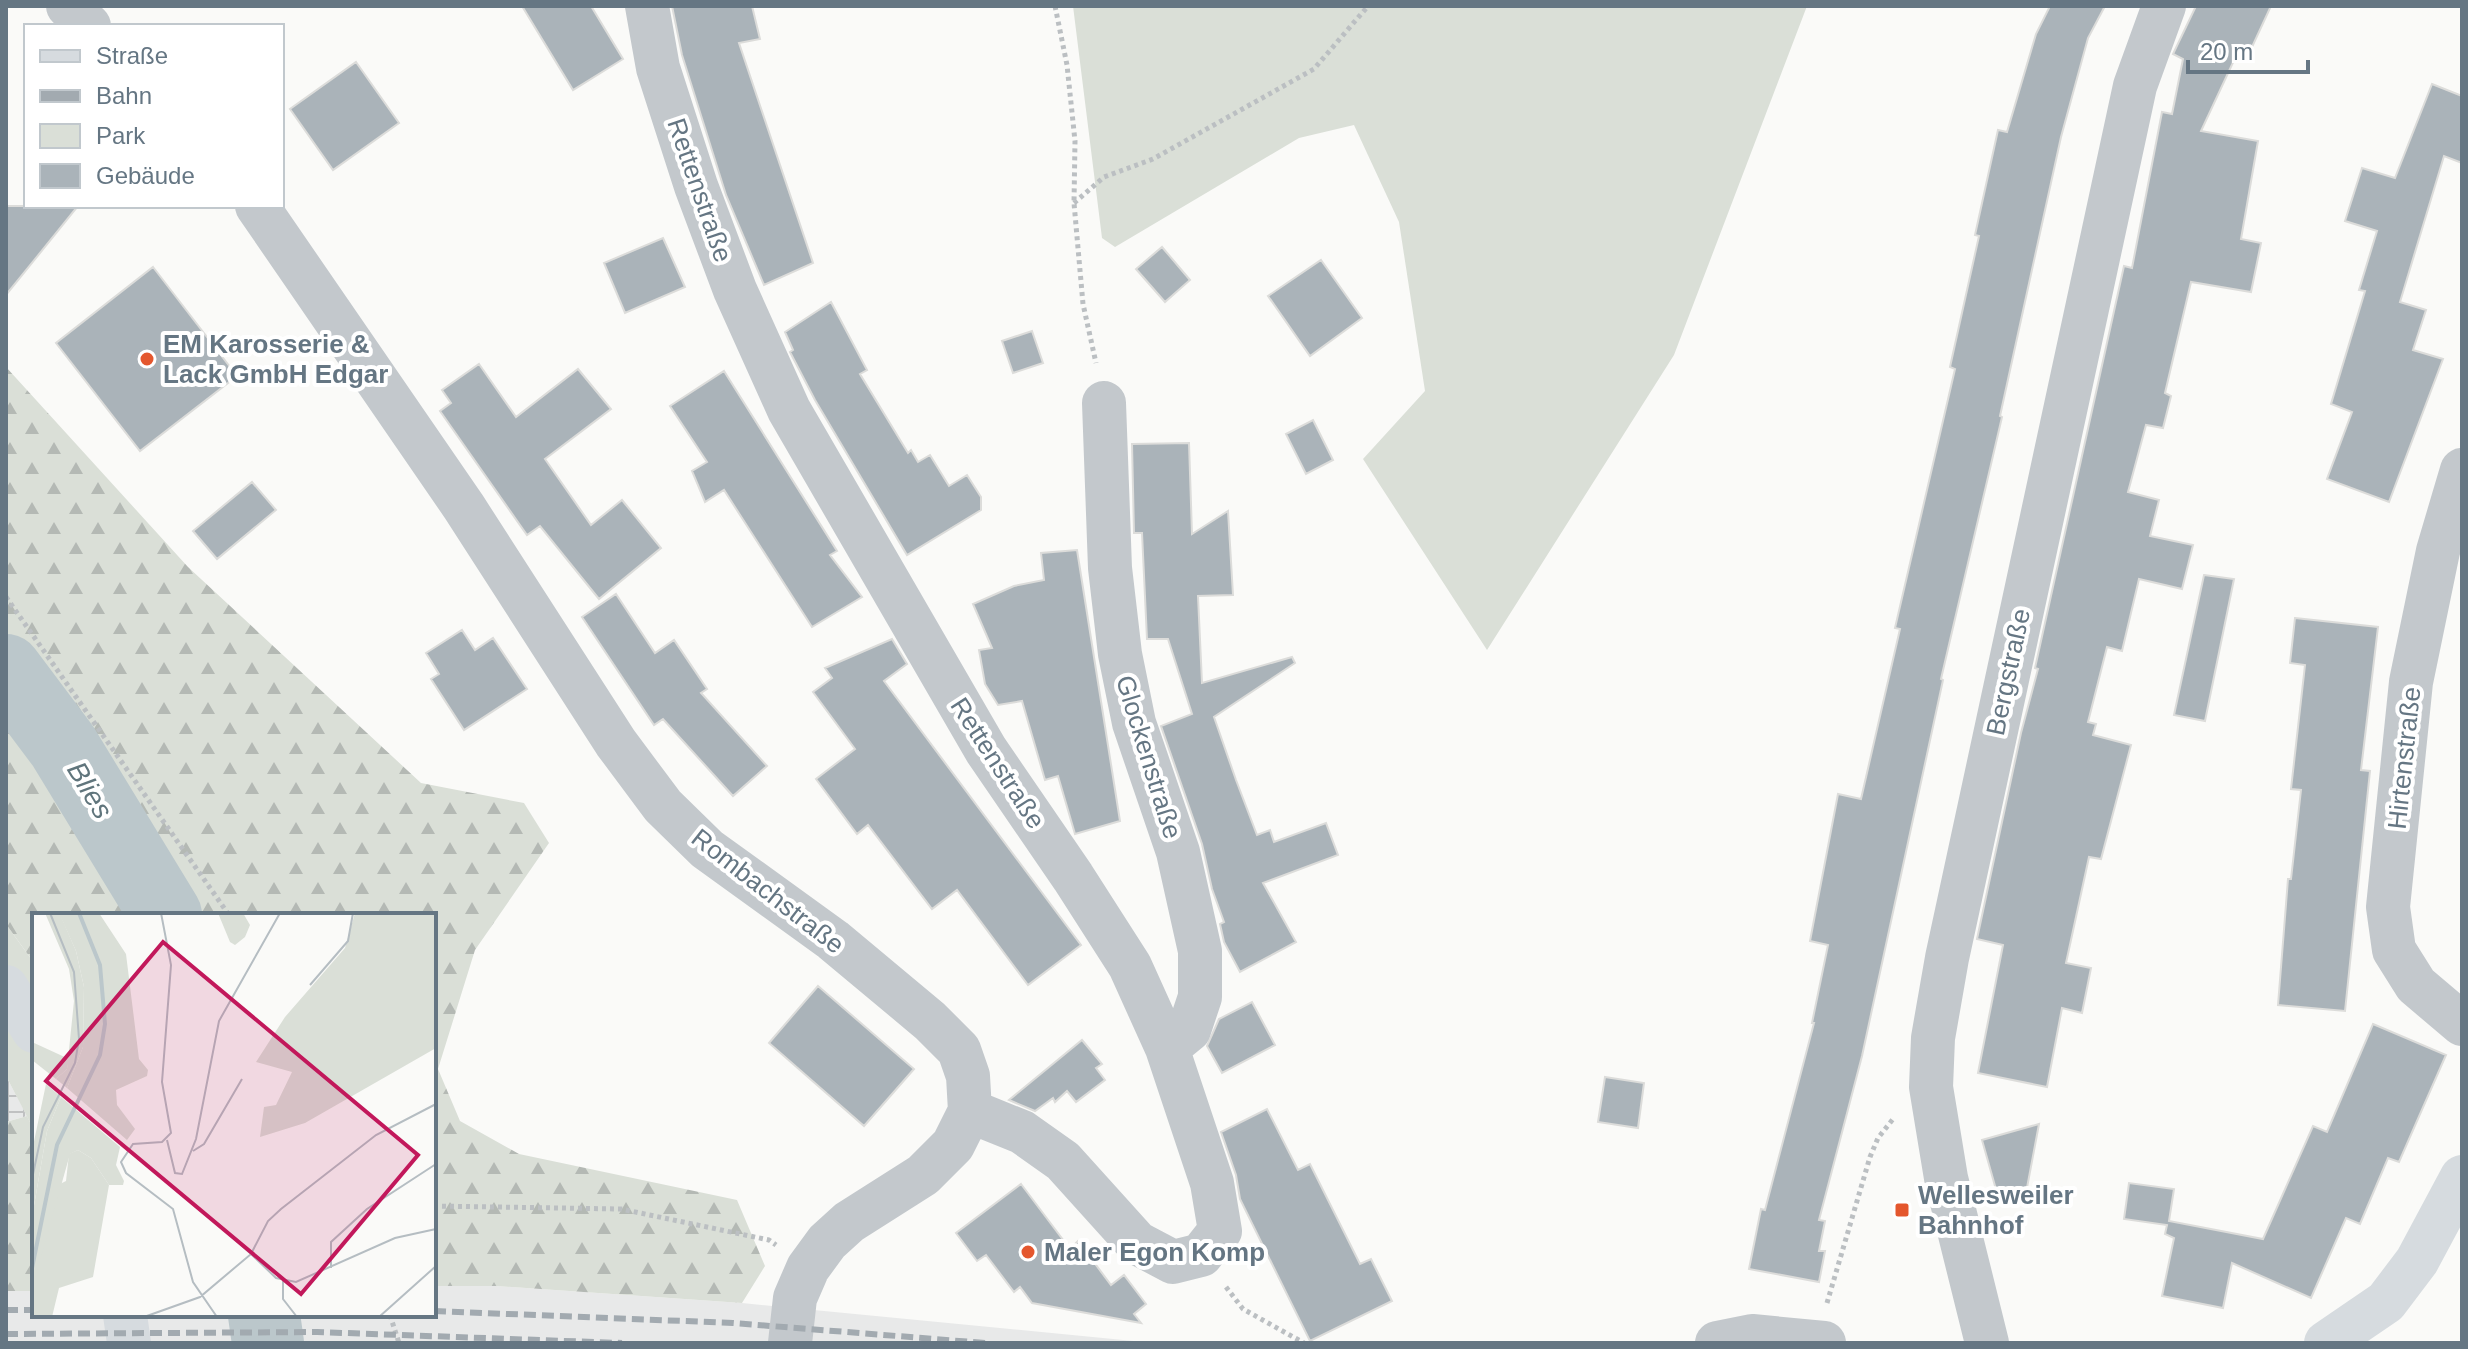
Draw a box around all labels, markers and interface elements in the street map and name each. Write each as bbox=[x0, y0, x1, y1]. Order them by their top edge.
legend bbox=[24, 24, 284, 208]
scale bar bbox=[2188, 24, 2308, 74]
text: 20 m bbox=[2200, 38, 2253, 65]
text: Straße bbox=[96, 42, 168, 69]
text: Bahn bbox=[96, 82, 152, 109]
street label: Rettenstraße bbox=[661, 114, 739, 266]
text: Park bbox=[96, 122, 146, 149]
text: Gebäude bbox=[96, 162, 195, 189]
place label: EM Karosserie & Lack GmbH Edgar bbox=[163, 329, 388, 389]
marker: EM Karosserie & Lack GmbH Edgar bbox=[138, 350, 156, 368]
street label: Bergstraße bbox=[1980, 606, 2036, 738]
street label: Glockenstraße bbox=[1110, 672, 1188, 842]
street label: Hirtenstraße bbox=[2382, 685, 2426, 831]
street label: Rettenstraße bbox=[944, 692, 1052, 834]
water label: Blies bbox=[61, 756, 119, 824]
street label: Rombachstraße bbox=[686, 822, 850, 960]
inset map bbox=[32, 913, 436, 1317]
place label: Wellesweiler Bahnhof bbox=[1918, 1180, 2074, 1240]
marker: Wellesweiler Bahnhof bbox=[1893, 1201, 1911, 1219]
place label: Maler Egon Komp bbox=[1044, 1237, 1265, 1267]
marker: Maler Egon Komp bbox=[1019, 1243, 1037, 1261]

